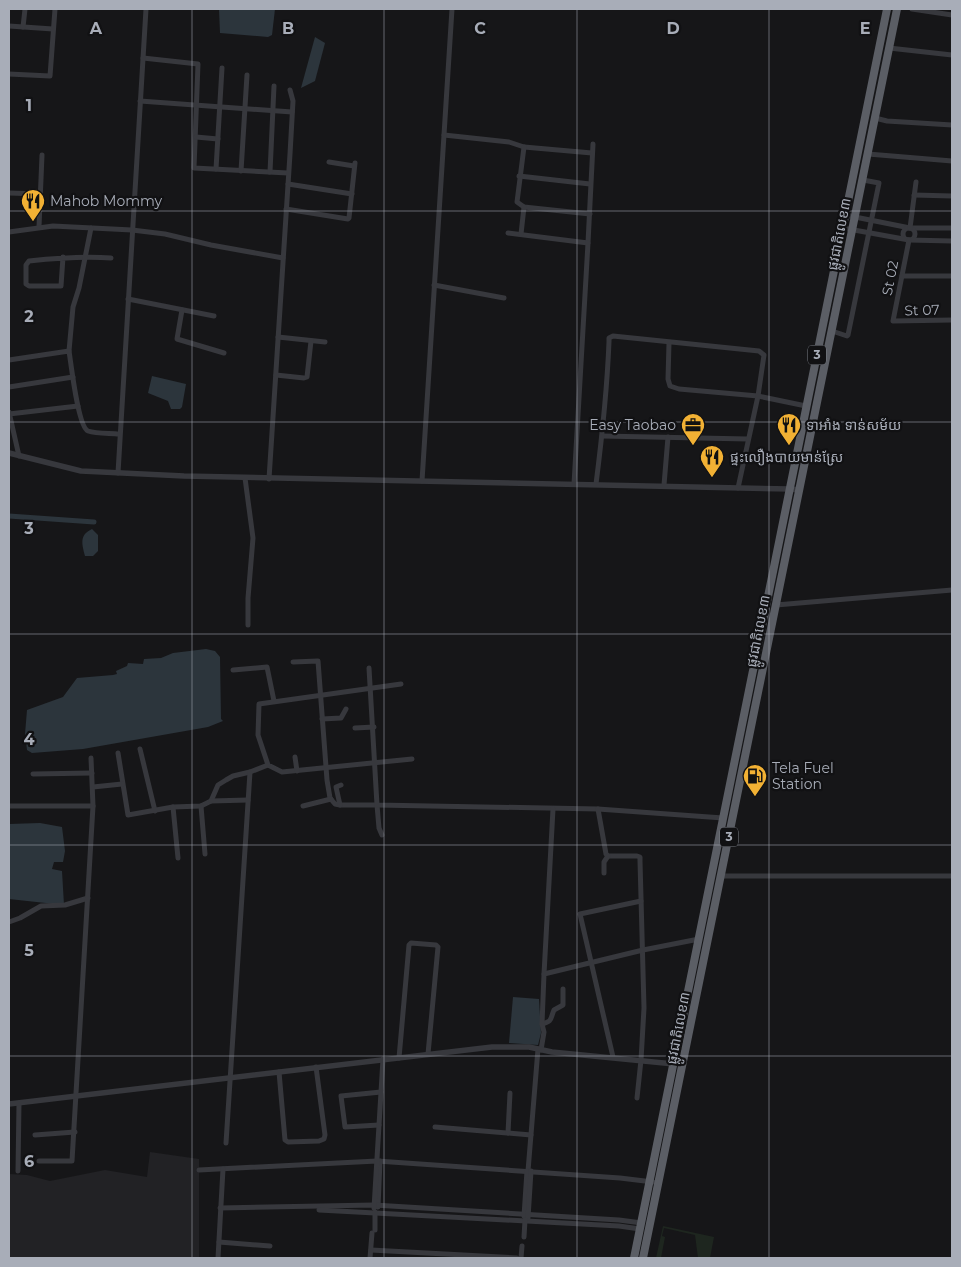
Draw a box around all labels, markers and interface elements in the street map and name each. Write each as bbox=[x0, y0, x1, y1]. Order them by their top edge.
text: A bbox=[89, 19, 103, 38]
text: B bbox=[282, 19, 294, 38]
text: C bbox=[474, 19, 486, 38]
text: D bbox=[666, 19, 680, 38]
text: E bbox=[860, 19, 870, 38]
text: 1 bbox=[26, 96, 32, 115]
restaurant icon: Mahob Mommy bbox=[20, 188, 46, 222]
place label: Mahob Mommy bbox=[50, 192, 163, 210]
street label: ផ្លូវជាតិលេខ៣ bbox=[823, 196, 858, 272]
street label: St 02 bbox=[878, 259, 902, 297]
street label: St 07 bbox=[904, 300, 940, 320]
text: 2 bbox=[24, 307, 34, 326]
road number: 3 bbox=[808, 346, 826, 364]
office icon: Easy Taobao bbox=[680, 412, 706, 446]
restaurant icon: ទាអាំង ទាន់សម័យ bbox=[776, 412, 802, 446]
place label: Easy Taobao bbox=[589, 416, 676, 434]
place label: ទាអាំង ទាន់សម័យ bbox=[806, 416, 901, 434]
restaurant icon: ផ្ទះលឿងបាយមាន់ស្រែ bbox=[699, 444, 725, 478]
place label: ផ្ទះលឿងបាយមាន់ស្រែ bbox=[730, 448, 843, 466]
text: 3 bbox=[23, 519, 34, 538]
street label: ផ្លូវជាតិលេខ៣ bbox=[742, 593, 777, 669]
text: 4 bbox=[23, 730, 35, 749]
place label: Tela Fuel Station bbox=[772, 759, 834, 793]
fuel station icon: Tela Fuel Station bbox=[742, 763, 768, 797]
road number: 3 bbox=[720, 828, 738, 846]
text: 5 bbox=[24, 941, 34, 960]
street label: ផ្លូវជាតិលេខ៣ bbox=[662, 990, 697, 1066]
text: 6 bbox=[24, 1152, 34, 1171]

